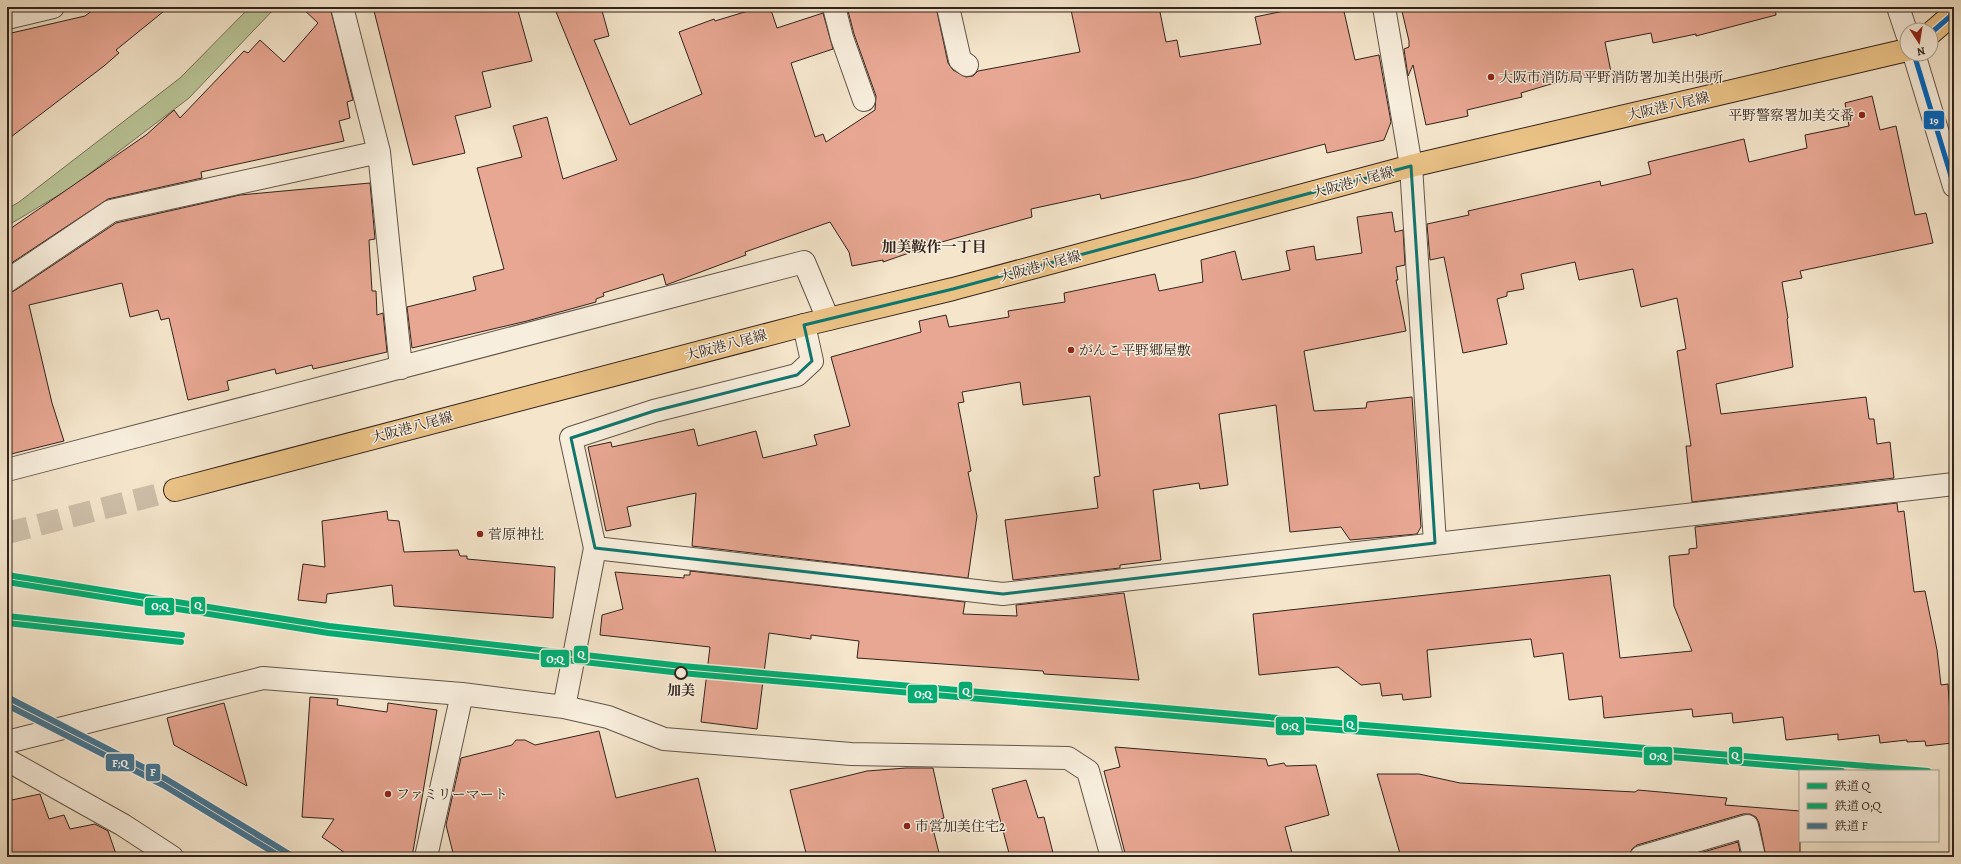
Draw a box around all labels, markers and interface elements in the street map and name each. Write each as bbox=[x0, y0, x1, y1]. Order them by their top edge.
north arrow bbox=[1899, 22, 1939, 62]
text: N bbox=[1915, 43, 1926, 59]
place label: 大阪市消防局平野消防署加美出張所 bbox=[1499, 68, 1723, 87]
marker: 大阪市消防局平野消防署加美出張所 bbox=[1486, 72, 1496, 82]
street label: 大阪港八尾線 bbox=[1625, 88, 1711, 125]
place label: 平野警察署加美交番 bbox=[1728, 106, 1854, 125]
marker: 平野警察署加美交番 bbox=[1857, 110, 1867, 120]
line badge: 19 bbox=[1923, 110, 1945, 130]
text: 19 bbox=[1929, 113, 1939, 128]
street label: 大阪港八尾線 bbox=[1310, 162, 1396, 203]
district label: 加美鞍作一丁目 bbox=[881, 237, 987, 257]
street label: 大阪港八尾線 bbox=[997, 246, 1083, 287]
street label: 大阪港八尾線 bbox=[683, 325, 769, 366]
place label: がんこ平野郷屋敷 bbox=[1079, 341, 1191, 360]
marker: がんこ平野郷屋敷 bbox=[1066, 345, 1076, 355]
street label: 大阪港八尾線 bbox=[369, 407, 455, 448]
place label: 菅原神社 bbox=[488, 525, 544, 544]
marker: 菅原神社 bbox=[475, 529, 485, 539]
line badge: Q bbox=[190, 596, 206, 615]
line badge: O;Q bbox=[144, 597, 175, 616]
text: Q bbox=[194, 598, 203, 613]
text: O;Q bbox=[151, 599, 170, 614]
line badge: Q bbox=[573, 645, 589, 664]
text: Q bbox=[577, 647, 586, 662]
line badge: O;Q bbox=[540, 649, 570, 668]
text: O;Q bbox=[546, 652, 565, 667]
marker: 加美 bbox=[674, 666, 688, 680]
place label: 加美 bbox=[667, 681, 695, 700]
line badge: Q bbox=[958, 681, 973, 700]
line badge: O;Q bbox=[907, 684, 938, 704]
text: Q bbox=[962, 684, 971, 699]
text: O;Q bbox=[914, 687, 933, 702]
line badge: Q bbox=[1343, 714, 1358, 733]
line badge: O;Q bbox=[1275, 716, 1305, 736]
text: Q bbox=[1346, 717, 1355, 732]
text: O;Q bbox=[1281, 719, 1300, 734]
line badge: O;Q bbox=[1643, 746, 1673, 766]
line badge: Q bbox=[1728, 746, 1743, 765]
text: Q bbox=[1731, 748, 1740, 763]
text: O;Q bbox=[1649, 749, 1668, 764]
line badge: F;Q bbox=[105, 753, 135, 772]
text: F;Q bbox=[112, 756, 129, 771]
line badge: F bbox=[145, 763, 161, 782]
text: F bbox=[150, 765, 156, 780]
legend bbox=[1799, 770, 1939, 842]
text: 鉄道 Q bbox=[1834, 778, 1871, 794]
place label: ファミリーマート bbox=[396, 785, 508, 804]
marker: ファミリーマート bbox=[383, 789, 393, 799]
text: 鉄道 O;Q bbox=[1834, 798, 1883, 814]
place label: 市営加美住宅2 bbox=[915, 817, 1006, 836]
text: 鉄道 F bbox=[1834, 818, 1868, 834]
marker: 市営加美住宅2 bbox=[902, 821, 912, 831]

